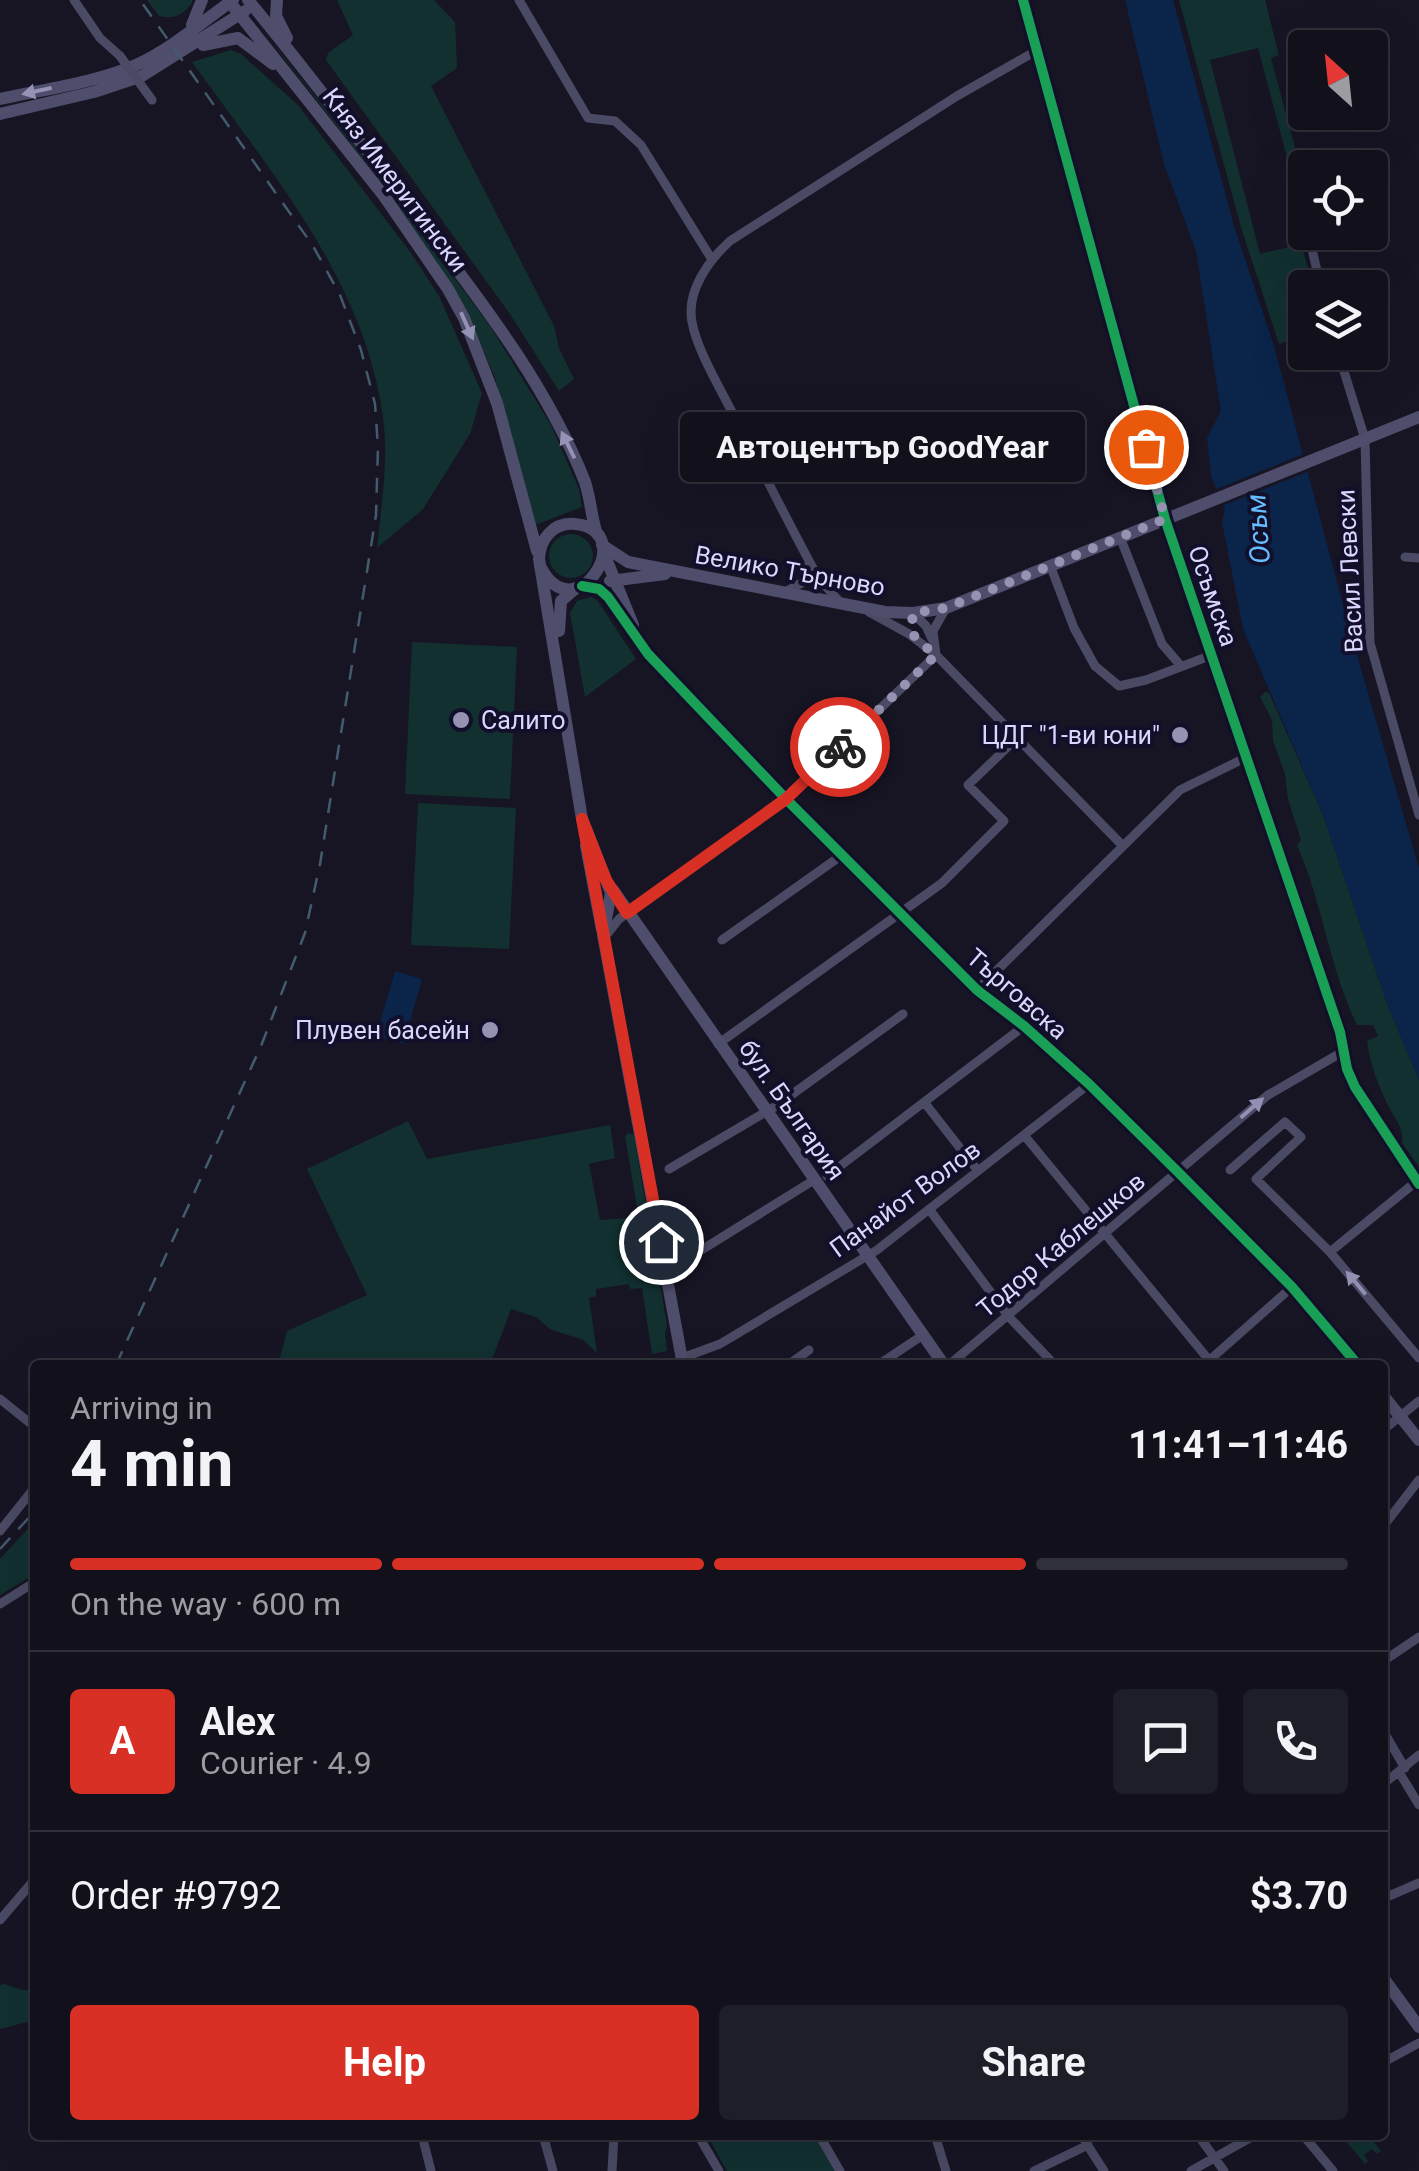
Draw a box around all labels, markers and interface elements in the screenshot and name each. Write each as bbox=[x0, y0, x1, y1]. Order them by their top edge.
north arrow bbox=[1288, 30, 1388, 130]
map controls bbox=[1288, 30, 1388, 370]
street label: Княз Имеритински bbox=[316, 82, 474, 278]
one-way arrow bbox=[21, 84, 52, 99]
button: locate bbox=[1288, 150, 1388, 250]
button: layers bbox=[1288, 270, 1388, 370]
one-way arrow bbox=[459, 312, 475, 341]
pin bbox=[1104, 405, 1189, 490]
callout: Автоцентър GoodYear bbox=[681, 412, 1086, 482]
icon: bag bbox=[1119, 420, 1174, 475]
text: Автоцентър GoodYear bbox=[716, 428, 1049, 466]
one-way arrow bbox=[559, 430, 576, 459]
street label: Васил Левски bbox=[1331, 489, 1369, 653]
water label: Осъм bbox=[1239, 493, 1277, 565]
street label: Велико Търново bbox=[693, 540, 887, 602]
street label: Осъмска bbox=[1182, 542, 1244, 650]
courier bbox=[790, 697, 890, 797]
place label: Салито bbox=[481, 706, 566, 735]
marker: Салито bbox=[450, 709, 472, 731]
icon: bike bbox=[813, 720, 868, 775]
place label: ЦДГ "1-ви юни" bbox=[981, 721, 1160, 750]
marker: ЦДГ "1-ви юни" bbox=[1169, 724, 1191, 746]
street label: Търговска bbox=[961, 943, 1073, 1045]
place label: Плувен басейн bbox=[295, 1016, 470, 1045]
marker: Плувен басейн bbox=[479, 1019, 501, 1041]
street label: бул. България bbox=[733, 1034, 851, 1186]
one-way arrow bbox=[1239, 1098, 1264, 1120]
street label: Панайот Волов bbox=[824, 1135, 986, 1263]
street label: Тодор Каблешков bbox=[971, 1166, 1151, 1324]
pin bbox=[619, 1200, 704, 1285]
icon: home bbox=[634, 1215, 689, 1270]
one-way arrow bbox=[1346, 1271, 1368, 1296]
text: Arriving in bbox=[70, 1389, 213, 1427]
text: 11:41–11:46 bbox=[1128, 1423, 1348, 1467]
text: 4 min bbox=[70, 1426, 233, 1502]
text: On the way · 600 m bbox=[70, 1585, 341, 1623]
button: chat bbox=[1113, 1689, 1218, 1794]
button: phone bbox=[1243, 1689, 1348, 1794]
text: Alex bbox=[200, 1700, 275, 1744]
text: A bbox=[110, 1719, 135, 1763]
text: Courier · 4.9 bbox=[200, 1744, 372, 1782]
text: Order #9792 bbox=[70, 1874, 281, 1918]
text: $3.70 bbox=[1250, 1874, 1348, 1918]
button: Help bbox=[70, 2005, 699, 2120]
button: Share bbox=[719, 2005, 1348, 2120]

